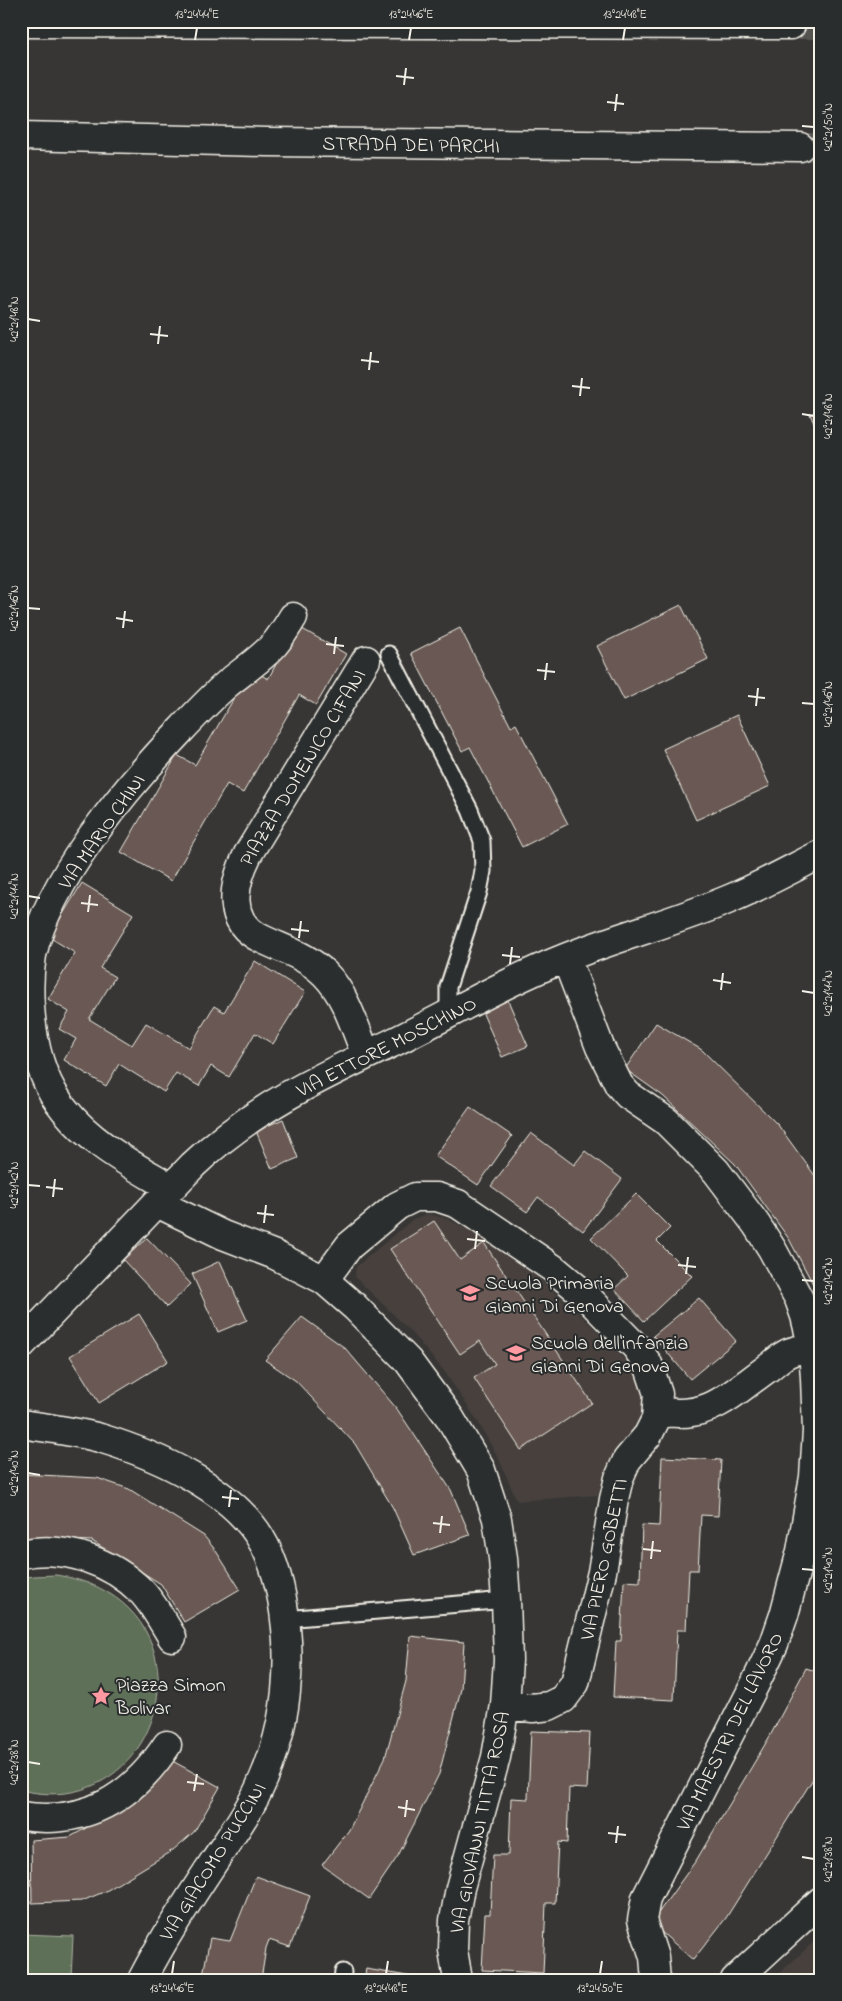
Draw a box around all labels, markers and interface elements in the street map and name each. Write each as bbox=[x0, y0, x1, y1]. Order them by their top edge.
text: 13°24'44"E bbox=[175, 6, 219, 24]
text: 13°24'46"E bbox=[389, 6, 433, 24]
text: 13°24'48"E bbox=[603, 6, 647, 24]
text: 42°21'50"N bbox=[820, 103, 838, 151]
street label: STRADA DEI PARCHI bbox=[322, 130, 500, 163]
text: 42°21'48"N bbox=[6, 296, 24, 342]
text: 42°21'48"N bbox=[820, 393, 838, 439]
text: 42°21'46"N bbox=[6, 585, 24, 631]
street label: PIAZZA DOMENICO CIFANI bbox=[234, 664, 375, 872]
text: 42°21'46"N bbox=[820, 681, 838, 727]
street label: VIA MARIO CHINI bbox=[52, 769, 154, 897]
text: 42°21'44"N bbox=[6, 873, 24, 919]
text: 42°21'44"N bbox=[820, 970, 838, 1016]
street label: VIA ETTORE MOSCHINO bbox=[291, 990, 482, 1107]
text: 42°21'42"N bbox=[6, 1162, 24, 1208]
text: 42°21'42"N bbox=[820, 1258, 838, 1304]
place label: Scuola Primaria Gianni Di Genova bbox=[485, 1270, 624, 1322]
school or university icon: Scuola Primaria Gianni Di Genova bbox=[459, 1282, 481, 1304]
place label: Scuola dell'infanzia Gianni Di Genova bbox=[531, 1330, 688, 1382]
school or university icon: Scuola dell'infanzia Gianni Di Genova bbox=[505, 1342, 527, 1364]
text: 42°21'40"N bbox=[6, 1450, 24, 1496]
street label: VIA PIERO GOBETTI bbox=[574, 1476, 637, 1644]
text: 42°21'40"N bbox=[820, 1547, 838, 1593]
street label: VIA MAESTRI DEL LAVORO bbox=[670, 1628, 792, 1837]
place label: Piazza Simon Bolivar bbox=[115, 1672, 226, 1724]
place icon: Piazza Simon Bolivar bbox=[90, 1685, 112, 1707]
street label: VIA GIOVANNI TITTA ROSA bbox=[444, 1709, 519, 1937]
text: 42°21'38"N bbox=[6, 1739, 24, 1785]
street label: VIA GIACOMO PUCCINI bbox=[153, 1777, 275, 1948]
text: 42°21'38"N bbox=[820, 1836, 838, 1882]
text: 13°24'46"E bbox=[150, 1980, 194, 1998]
text: 13°24'48"E bbox=[364, 1980, 408, 1998]
text: 13°24'50"E bbox=[577, 1980, 623, 1998]

